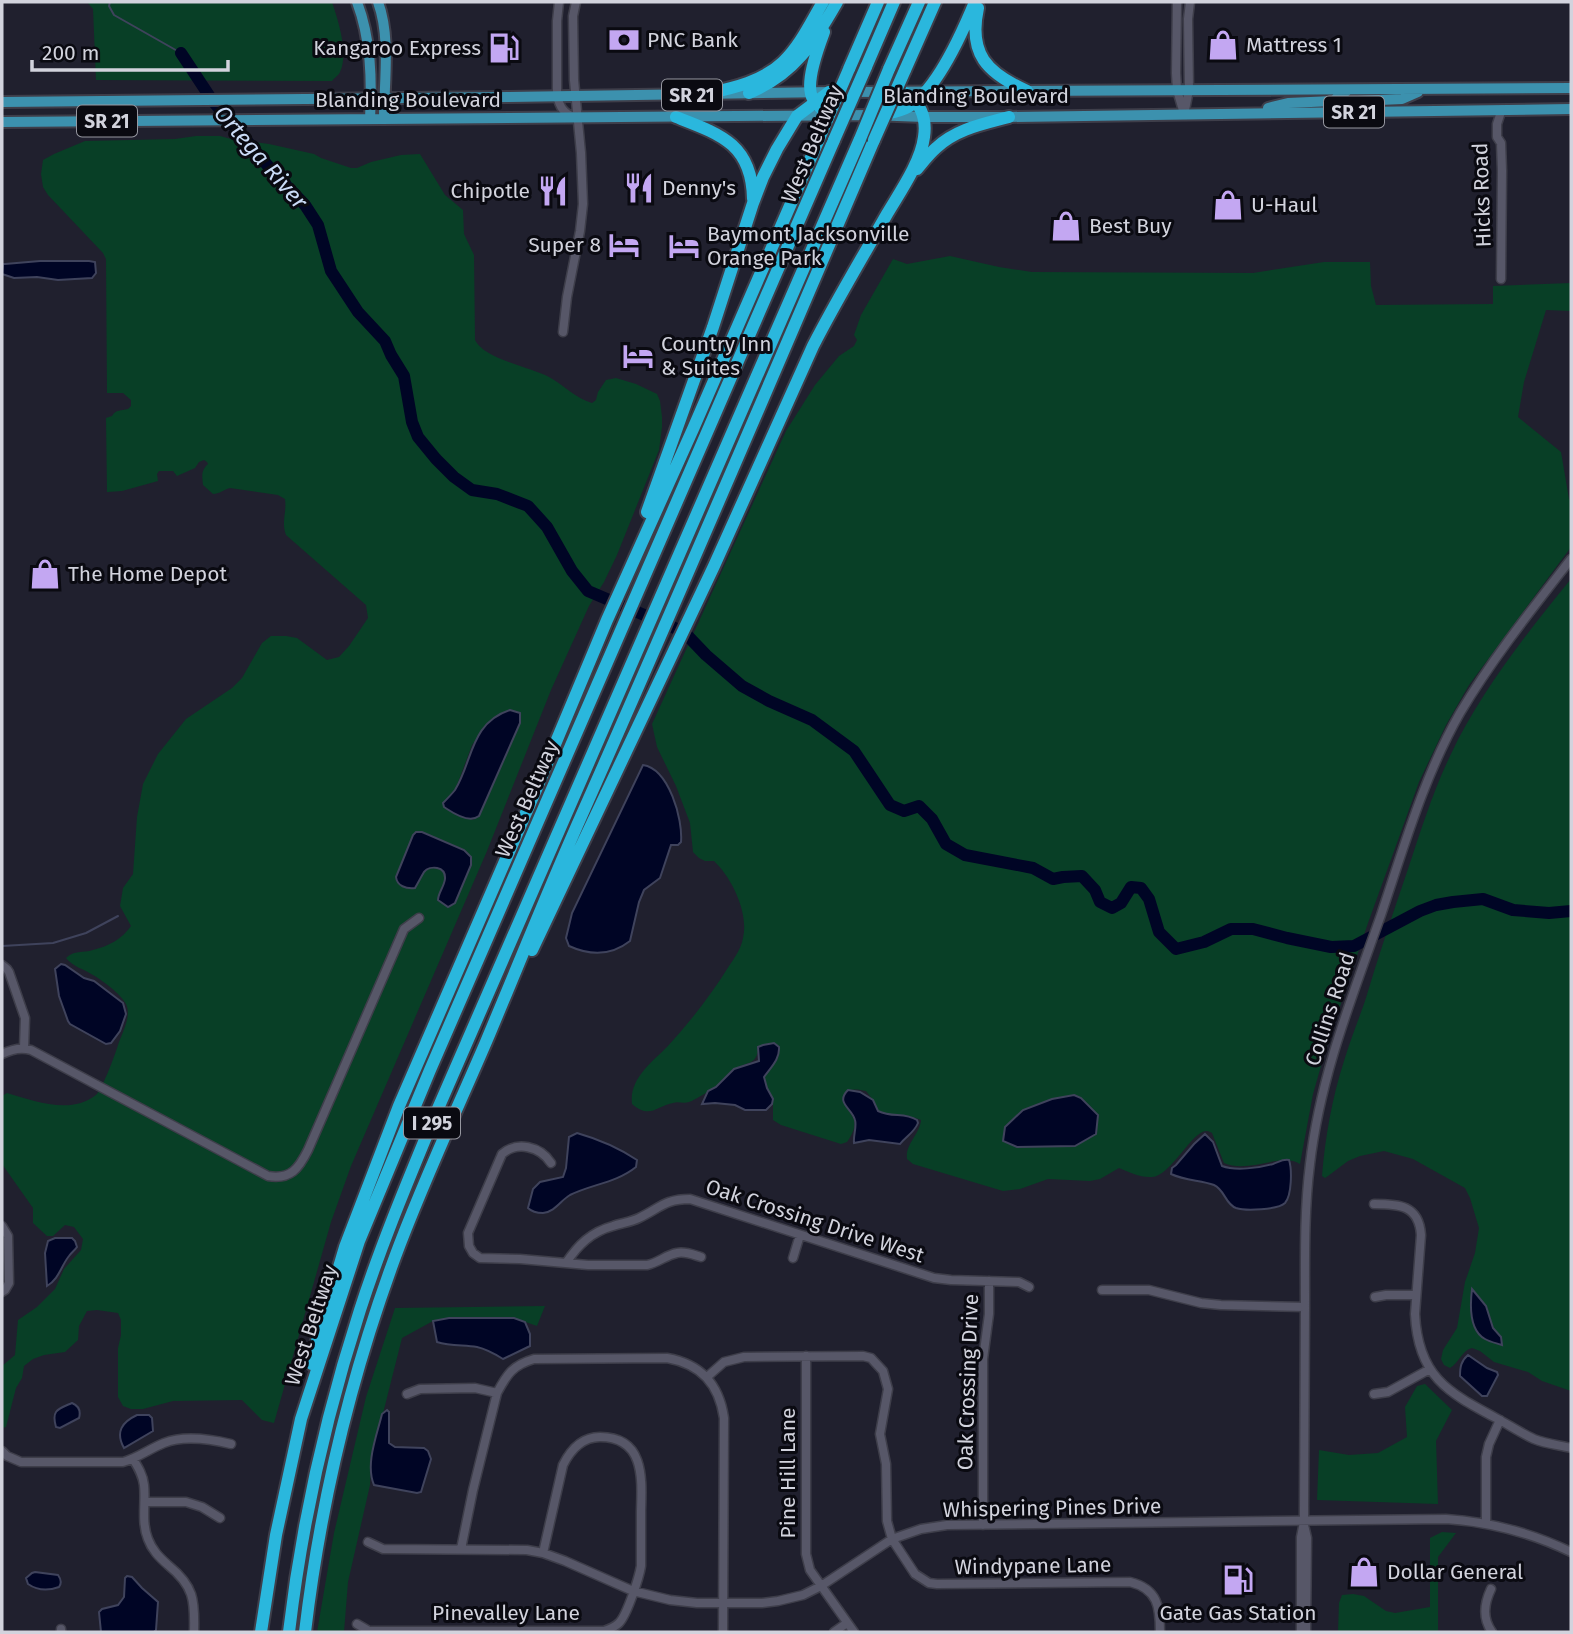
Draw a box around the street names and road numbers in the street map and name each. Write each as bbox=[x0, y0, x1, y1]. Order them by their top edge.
road number: SR 21 bbox=[662, 80, 722, 110]
street label: West Beltway bbox=[775, 80, 849, 207]
street label: Blanding Boulevard bbox=[883, 83, 1069, 109]
street label: Blanding Boulevard bbox=[315, 87, 501, 113]
road number: SR 21 bbox=[1324, 96, 1384, 128]
road number: SR 21 bbox=[77, 105, 137, 136]
street label: Hicks Road bbox=[1467, 142, 1497, 248]
street label: West Beltway bbox=[490, 736, 565, 862]
street label: Collins Road bbox=[1299, 949, 1361, 1069]
road number: I 295 bbox=[404, 1107, 460, 1138]
street label: Oak Crossing Drive West bbox=[702, 1173, 928, 1269]
street label: West Beltway bbox=[279, 1261, 343, 1389]
street label: Oak Crossing Drive bbox=[952, 1293, 984, 1471]
street label: Pine Hill Lane bbox=[775, 1408, 801, 1538]
street label: Whispering Pines Drive bbox=[942, 1493, 1162, 1523]
street label: Windypane Lane bbox=[954, 1552, 1112, 1580]
street label: Pinevalley Lane bbox=[432, 1600, 580, 1626]

